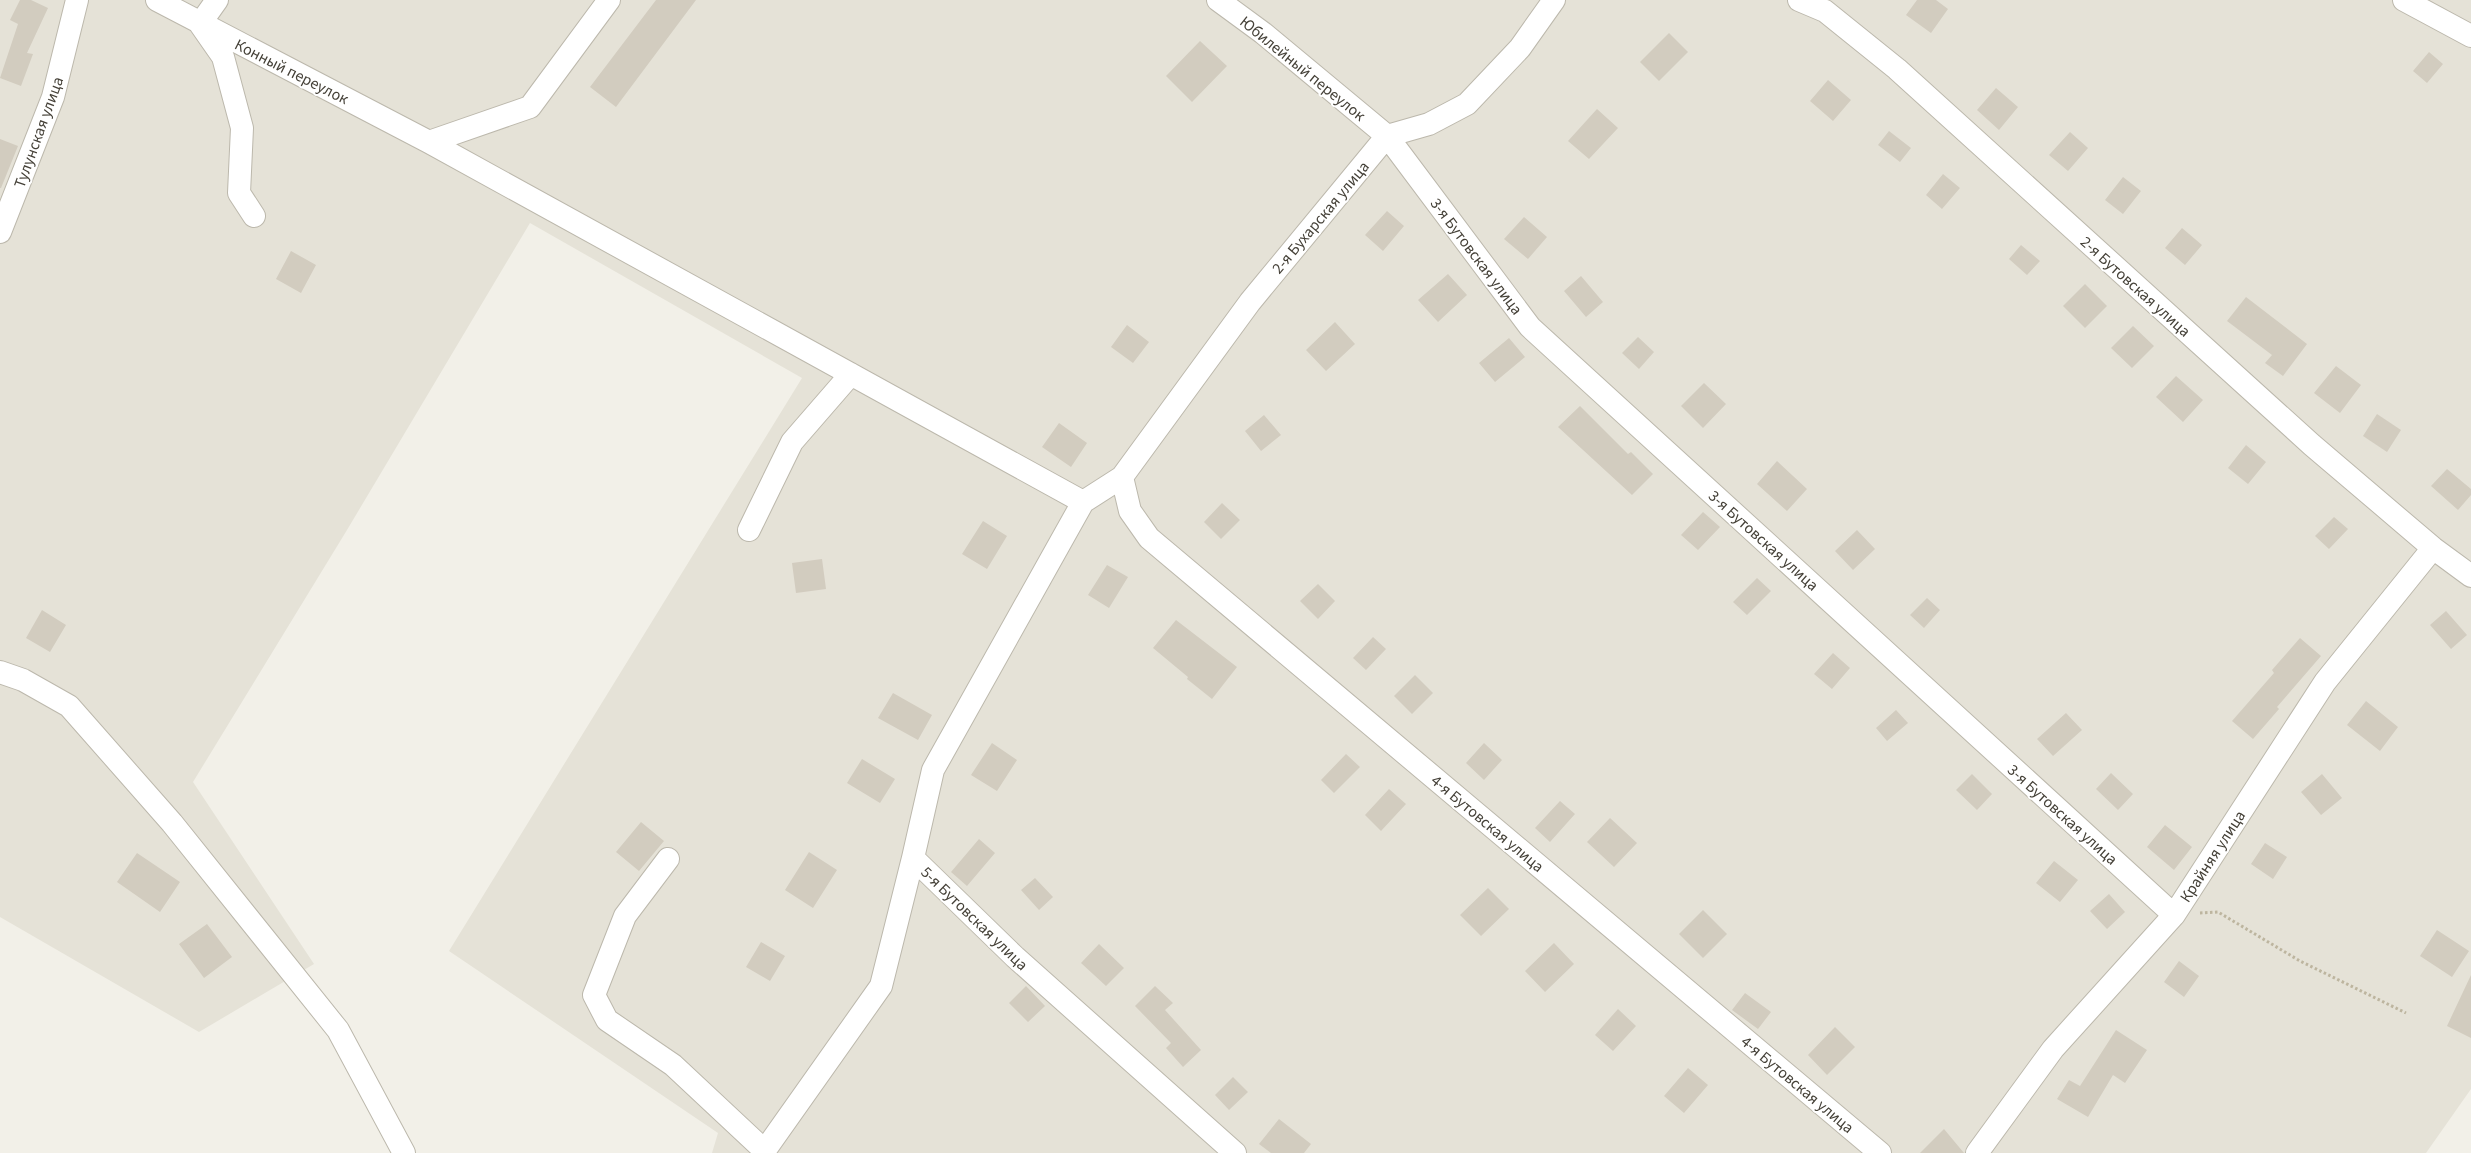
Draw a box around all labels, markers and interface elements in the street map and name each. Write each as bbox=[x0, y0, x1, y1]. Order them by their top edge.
street label: Юбилейный переулок bbox=[1235, 11, 1370, 126]
street label: Конный переулок bbox=[231, 34, 352, 110]
street label: Тулунская улица bbox=[9, 74, 69, 191]
street label: 2-я Бухарская улица bbox=[1267, 157, 1374, 279]
street label: 3-я Бутовская улица bbox=[1425, 194, 1527, 320]
street label: 2-я Бутовская улица bbox=[2076, 231, 2195, 342]
street label: 3-я Бутовская улица bbox=[1704, 485, 1823, 596]
street label: 3-я Бутовская улица bbox=[2003, 759, 2122, 870]
street label: 4-я Бутовская улица bbox=[1426, 770, 1549, 878]
street label: Крайняя улица bbox=[2175, 806, 2251, 907]
street label: 5-я Бутовская улица bbox=[916, 862, 1033, 976]
street label: 4-я Бутовская улица bbox=[1736, 1031, 1859, 1139]

